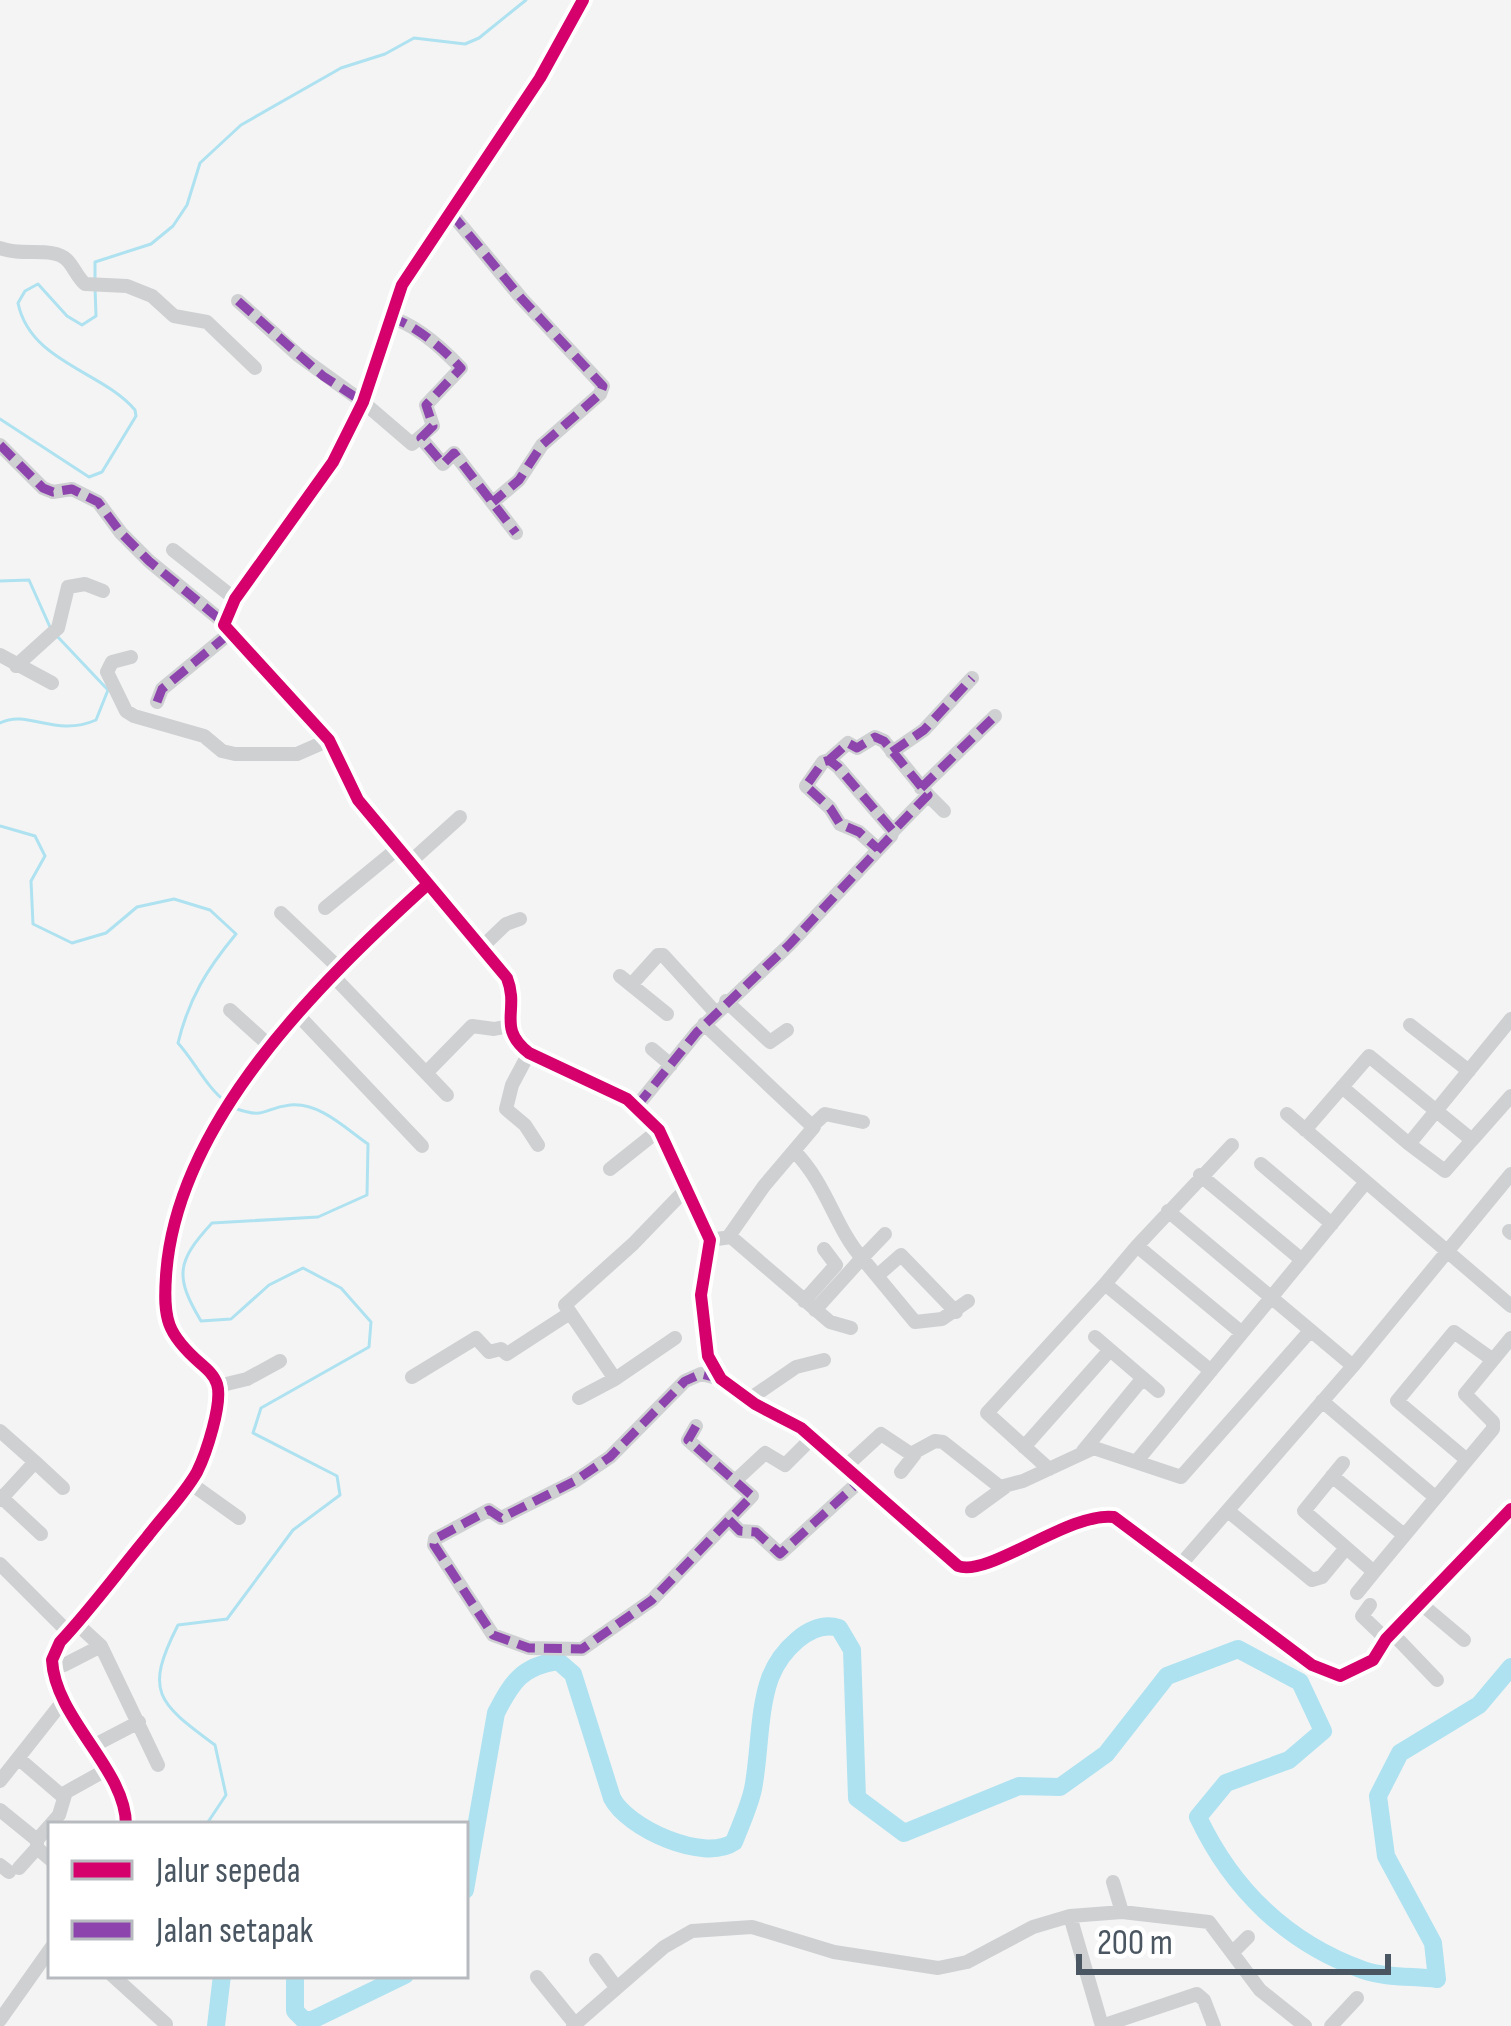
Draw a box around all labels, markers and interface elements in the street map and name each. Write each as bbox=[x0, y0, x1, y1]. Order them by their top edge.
legend bbox=[48, 1822, 468, 1978]
text: Jalur sepeda bbox=[155, 1850, 301, 1893]
scale bar bbox=[1079, 1900, 1388, 1974]
text: Jalan setapak bbox=[155, 1910, 314, 1953]
text: 200 m bbox=[1097, 1922, 1173, 1965]

